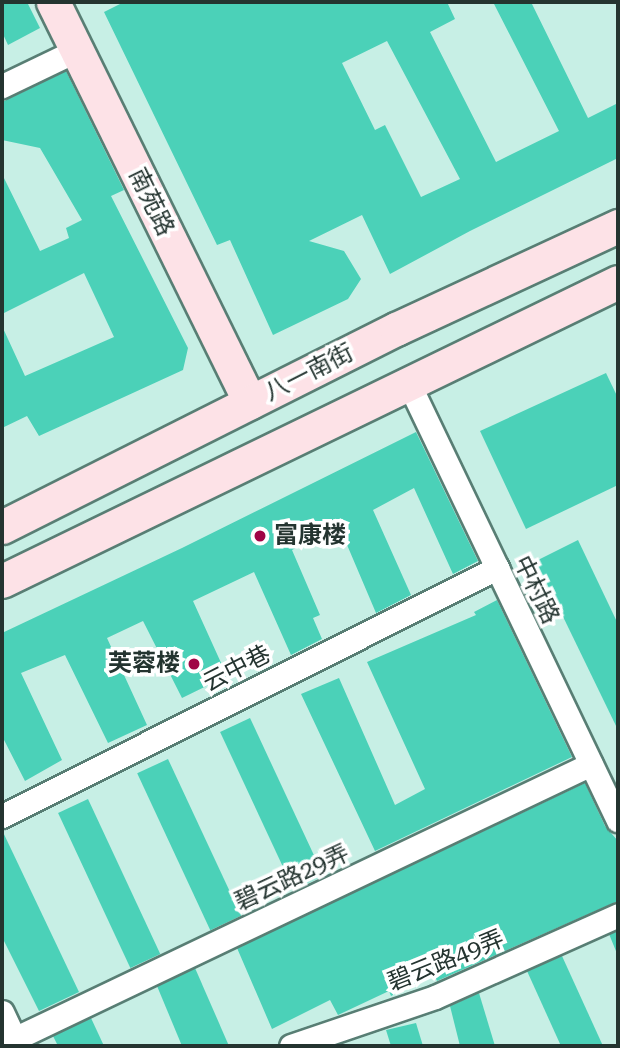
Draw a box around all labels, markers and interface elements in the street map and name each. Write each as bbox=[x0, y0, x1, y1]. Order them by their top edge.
street label: 南苑路 bbox=[122, 163, 180, 241]
street label: 八一南街 bbox=[260, 338, 358, 408]
place label: 富康楼 bbox=[274, 522, 346, 550]
marker: 富康楼 bbox=[252, 528, 268, 544]
street label: 中村路 bbox=[507, 551, 565, 629]
street label: 云中巷 bbox=[198, 640, 276, 698]
place label: 芙蓉楼 bbox=[108, 650, 180, 678]
marker: 芙蓉楼 bbox=[186, 656, 202, 672]
street label: 碧云路29弄 bbox=[230, 839, 354, 917]
street label: 碧云路49弄 bbox=[384, 925, 508, 997]

